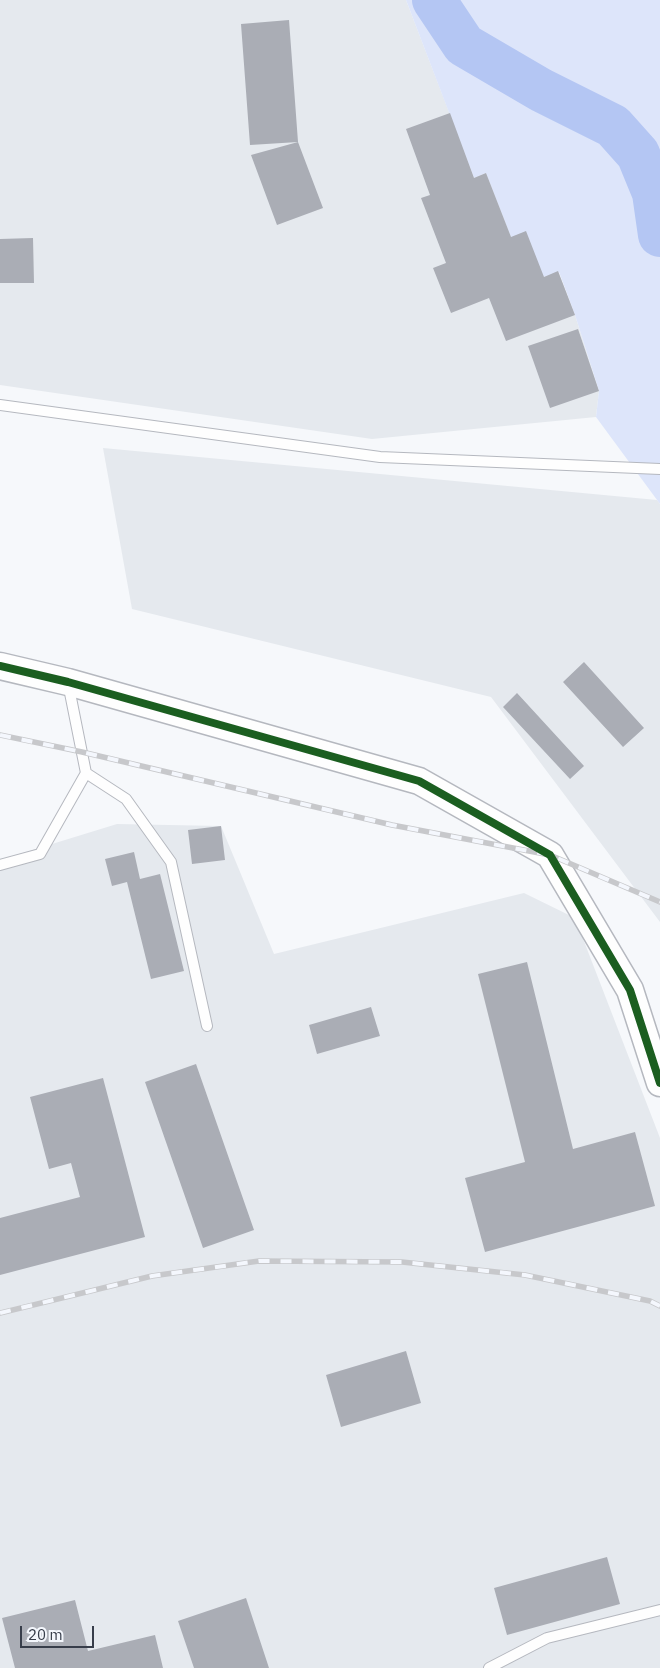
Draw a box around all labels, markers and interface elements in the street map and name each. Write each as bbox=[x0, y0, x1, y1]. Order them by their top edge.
scale bar bbox=[22, 1616, 96, 1648]
text: 20 m bbox=[28, 1625, 63, 1644]

